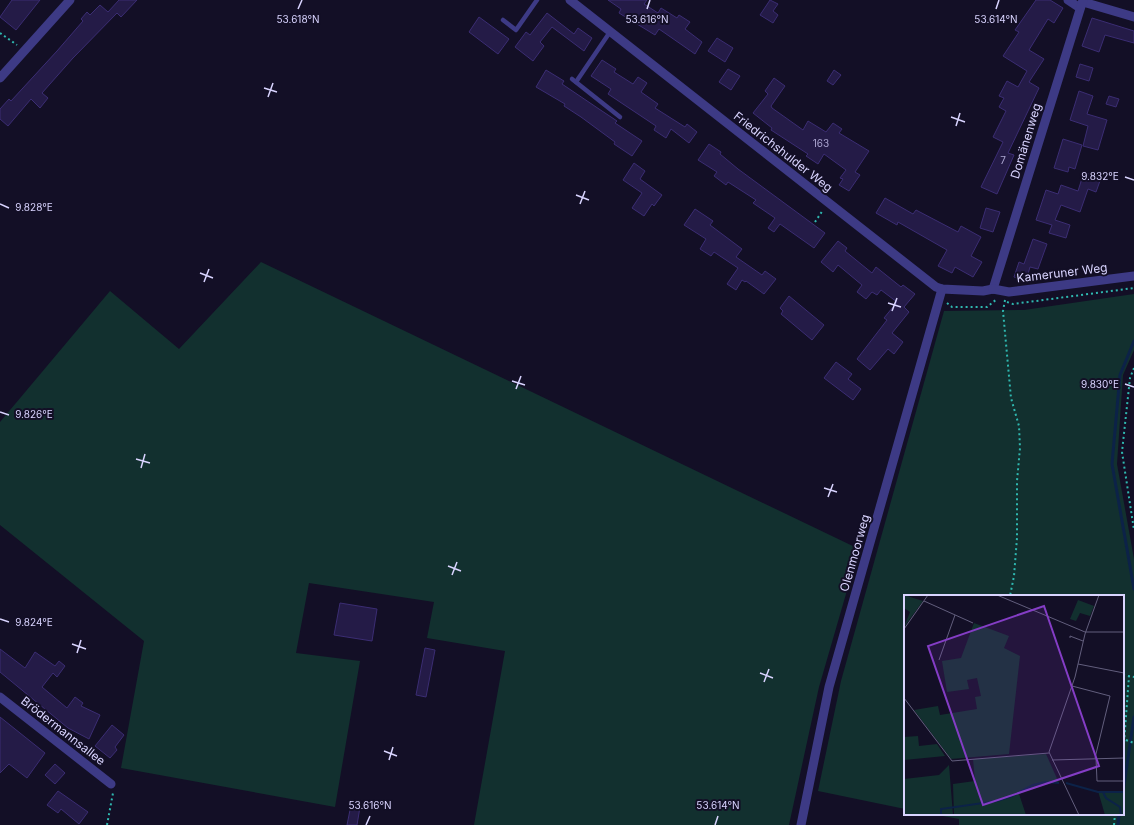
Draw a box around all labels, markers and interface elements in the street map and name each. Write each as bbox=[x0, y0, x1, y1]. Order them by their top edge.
text: 53.618°N bbox=[276, 13, 320, 25]
text: 53.616°N bbox=[625, 13, 669, 25]
text: 53.614°N bbox=[974, 13, 1018, 25]
street label: Domänenweg bbox=[1007, 101, 1044, 180]
street label: Friedrichshulder Weg bbox=[731, 108, 836, 195]
house number: 163 bbox=[813, 137, 829, 149]
house number: 7 bbox=[1000, 154, 1006, 166]
text: 9.832°E bbox=[1081, 170, 1119, 182]
text: 9.828°E bbox=[15, 201, 53, 213]
street label: Kameruner Weg bbox=[1016, 259, 1108, 286]
text: 9.830°E bbox=[1081, 378, 1119, 390]
text: 9.826°E bbox=[15, 408, 53, 420]
street label: Olenmoorweg bbox=[836, 513, 873, 593]
inset map bbox=[904, 595, 1124, 815]
text: 9.824°E bbox=[15, 616, 53, 628]
street label: Brödermannsallee bbox=[18, 693, 108, 768]
text: 53.616°N bbox=[348, 799, 392, 811]
text: 53.614°N bbox=[696, 799, 740, 811]

